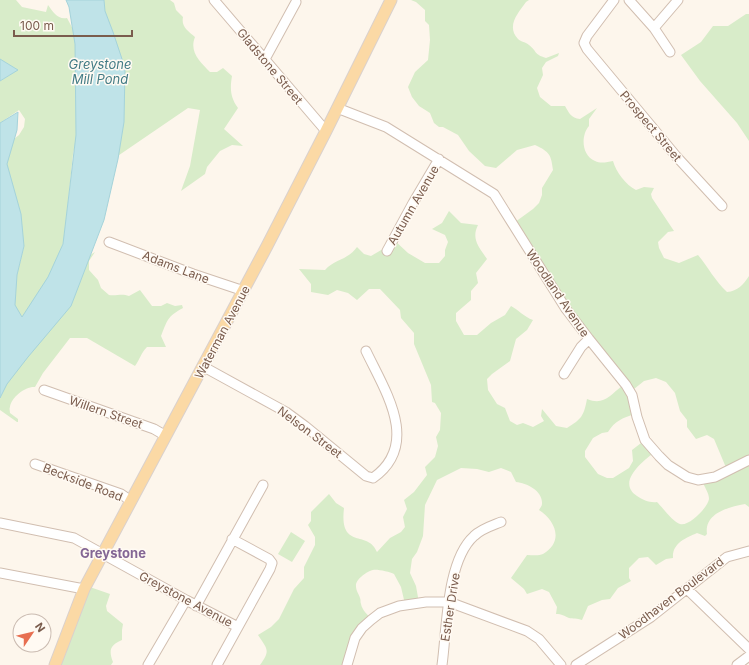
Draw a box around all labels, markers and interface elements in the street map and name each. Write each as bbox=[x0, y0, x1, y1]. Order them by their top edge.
scale bar bbox=[14, 12, 132, 38]
text: 100 m bbox=[20, 18, 54, 33]
street label: Gladstone Street bbox=[234, 25, 306, 107]
water label: Greystone Mill Pond bbox=[69, 56, 131, 87]
street label: Prospect Street bbox=[617, 88, 685, 165]
street label: Autumn Avenue bbox=[384, 162, 442, 248]
street label: Woodland Avenue bbox=[523, 246, 593, 340]
street label: Adams Lane bbox=[141, 247, 211, 287]
street label: Waterman Avenue bbox=[191, 283, 253, 381]
street label: Willern Street bbox=[67, 392, 145, 432]
street label: Nelson Street bbox=[275, 403, 345, 461]
street label: Beckside Road bbox=[41, 460, 125, 504]
district label: Greystone bbox=[80, 545, 146, 561]
street label: Woodhaven Boulevard bbox=[616, 554, 726, 642]
street label: Greystone Avenue bbox=[137, 568, 235, 630]
street label: Esther Drive bbox=[437, 572, 463, 642]
north arrow bbox=[12, 613, 52, 653]
text: N bbox=[32, 620, 48, 635]

